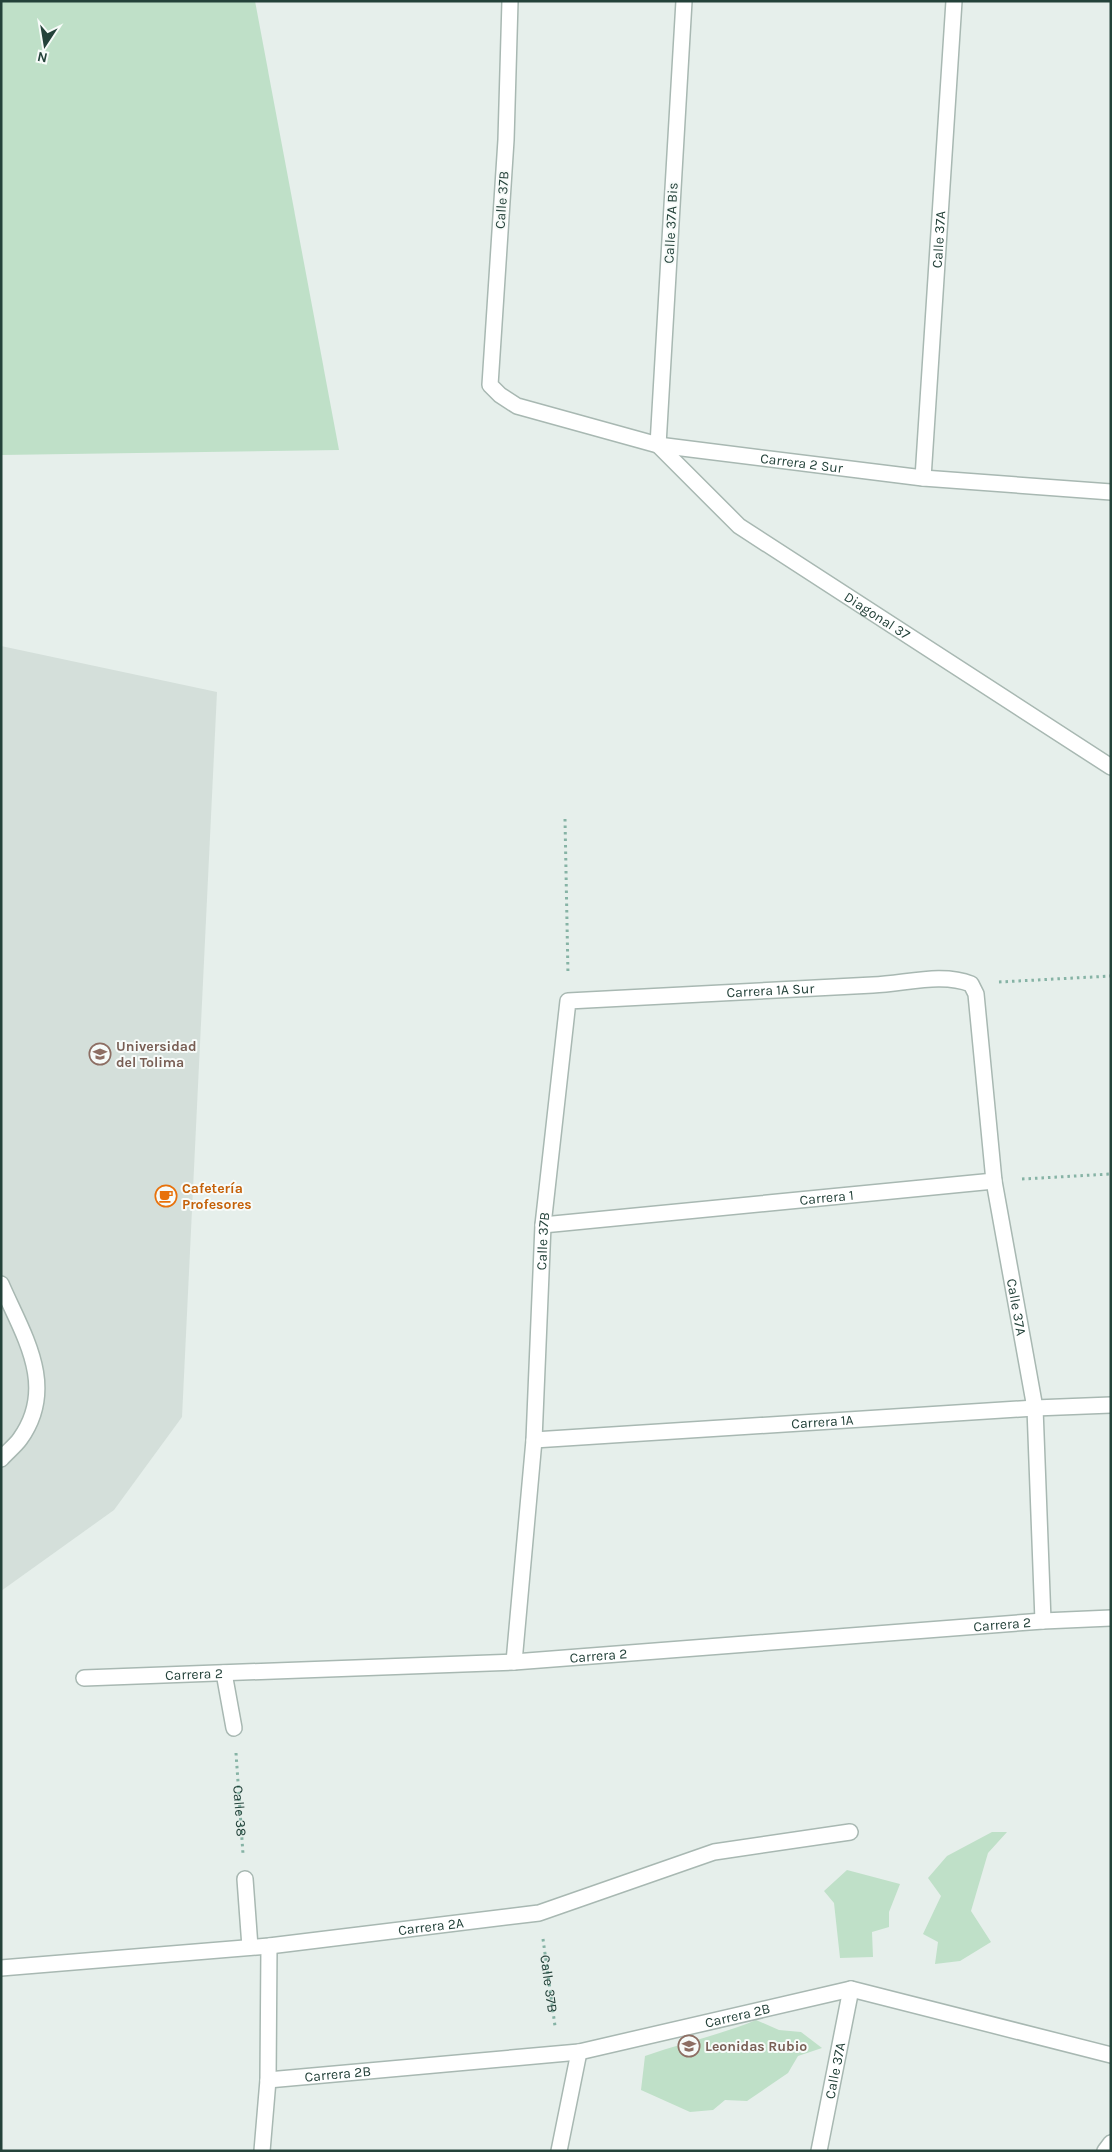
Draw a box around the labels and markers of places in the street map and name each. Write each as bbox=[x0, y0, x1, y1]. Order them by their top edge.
place label: Universidad del Tolima bbox=[116, 1038, 197, 1071]
school or university icon: Universidad del Tolima bbox=[88, 1042, 112, 1066]
place label: Cafetería Profesores bbox=[182, 1180, 252, 1213]
cafe icon: Cafetería Profesores bbox=[154, 1184, 178, 1208]
school or university icon: Leonidas Rubio bbox=[677, 2034, 701, 2058]
place label: Leonidas Rubio bbox=[705, 2038, 807, 2055]

